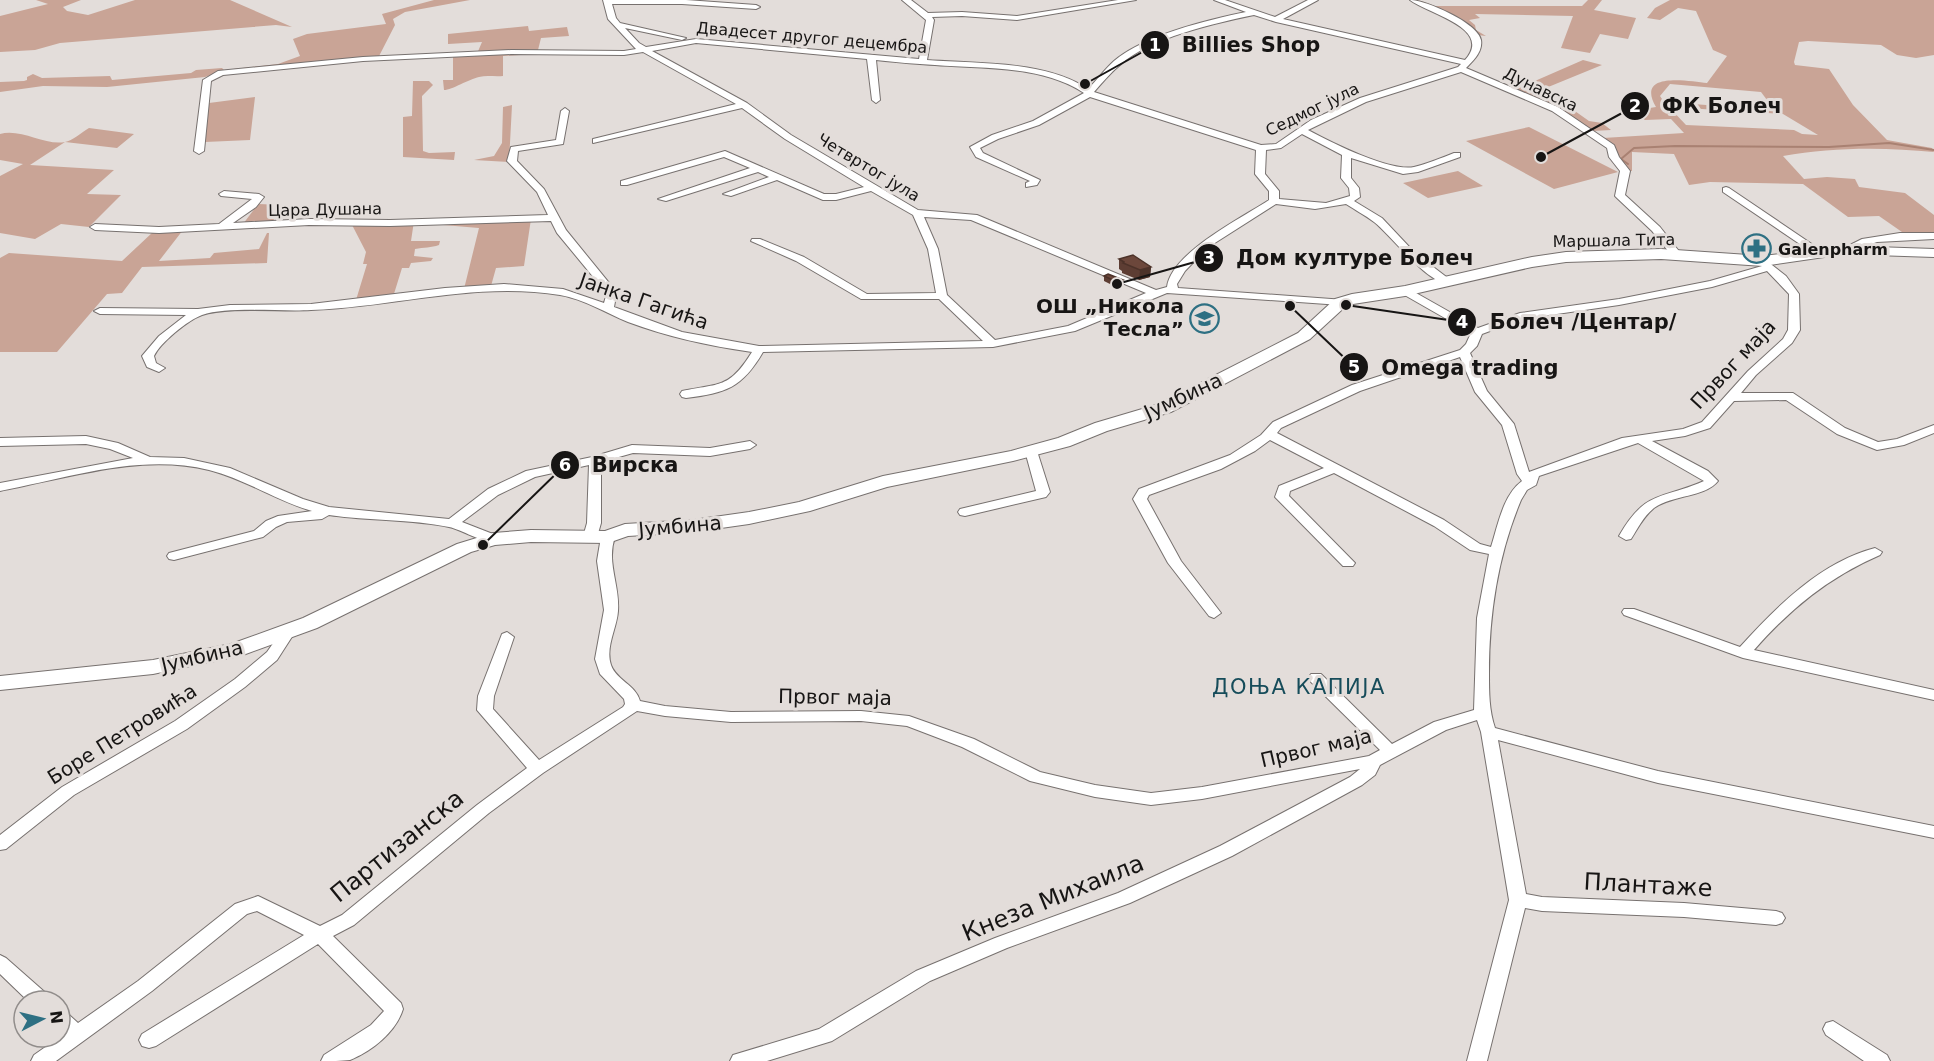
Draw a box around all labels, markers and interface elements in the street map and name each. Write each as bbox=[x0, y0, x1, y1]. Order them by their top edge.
street label: Двадесет другог децембра bbox=[696, 18, 928, 57]
callout: Billies Shop bbox=[1140, 26, 1333, 65]
text: Billies Shop bbox=[1182, 33, 1320, 57]
text: 1 bbox=[1149, 34, 1161, 55]
street label: Дунавска bbox=[1501, 63, 1581, 116]
street label: Седмог јула bbox=[1262, 79, 1362, 140]
callout: ФК Болеч bbox=[1620, 86, 1793, 125]
text: ФК Болеч bbox=[1662, 94, 1782, 118]
text: 2 bbox=[1629, 95, 1641, 116]
street label: Четвртог јула bbox=[814, 129, 923, 206]
street label: Цара Душана bbox=[268, 199, 382, 220]
street label: Маршала Тита bbox=[1553, 230, 1675, 251]
pharmacy icon: Galenpharm bbox=[1741, 233, 1773, 265]
callout: Дом културе Болеч bbox=[1194, 239, 1486, 278]
place label: Galenpharm bbox=[1778, 240, 1888, 259]
text: Дом културе Болеч bbox=[1236, 246, 1474, 270]
text: 3 bbox=[1203, 247, 1215, 268]
street label: Јанка Гагића bbox=[574, 267, 712, 334]
place label: ОШ „Никола Тесла” bbox=[1036, 294, 1184, 341]
school or university icon: ОШ „Никола Тесла” bbox=[1189, 302, 1221, 334]
callout: Болеч /Центар/ bbox=[1447, 302, 1688, 341]
text: Болеч /Центар/ bbox=[1490, 310, 1677, 334]
text: 4 bbox=[1456, 311, 1468, 332]
street label: Првог маја bbox=[1685, 314, 1781, 414]
callout: Omega trading bbox=[1339, 348, 1571, 387]
text: 5 bbox=[1348, 356, 1360, 377]
text: Omega trading bbox=[1381, 356, 1559, 380]
street label: Јумбина bbox=[1138, 367, 1226, 425]
callout: Вирска bbox=[550, 446, 691, 485]
text: Вирска bbox=[592, 453, 678, 477]
text: 6 bbox=[559, 454, 571, 475]
street label: Јумбина bbox=[635, 510, 723, 542]
street label: Јумбина bbox=[157, 635, 245, 678]
district label: ДОЊА КАПИЈА bbox=[1212, 675, 1386, 699]
street label: Боре Петровића bbox=[43, 678, 201, 790]
street label: Првог маја bbox=[778, 684, 892, 710]
street label: Првог маја bbox=[1258, 724, 1374, 772]
street label: Партизанска bbox=[325, 784, 469, 908]
street label: Кнеза Михаила bbox=[958, 849, 1148, 947]
street label: Плантаже bbox=[1583, 868, 1713, 902]
north arrow bbox=[12, 989, 72, 1049]
text: N bbox=[46, 1009, 67, 1025]

